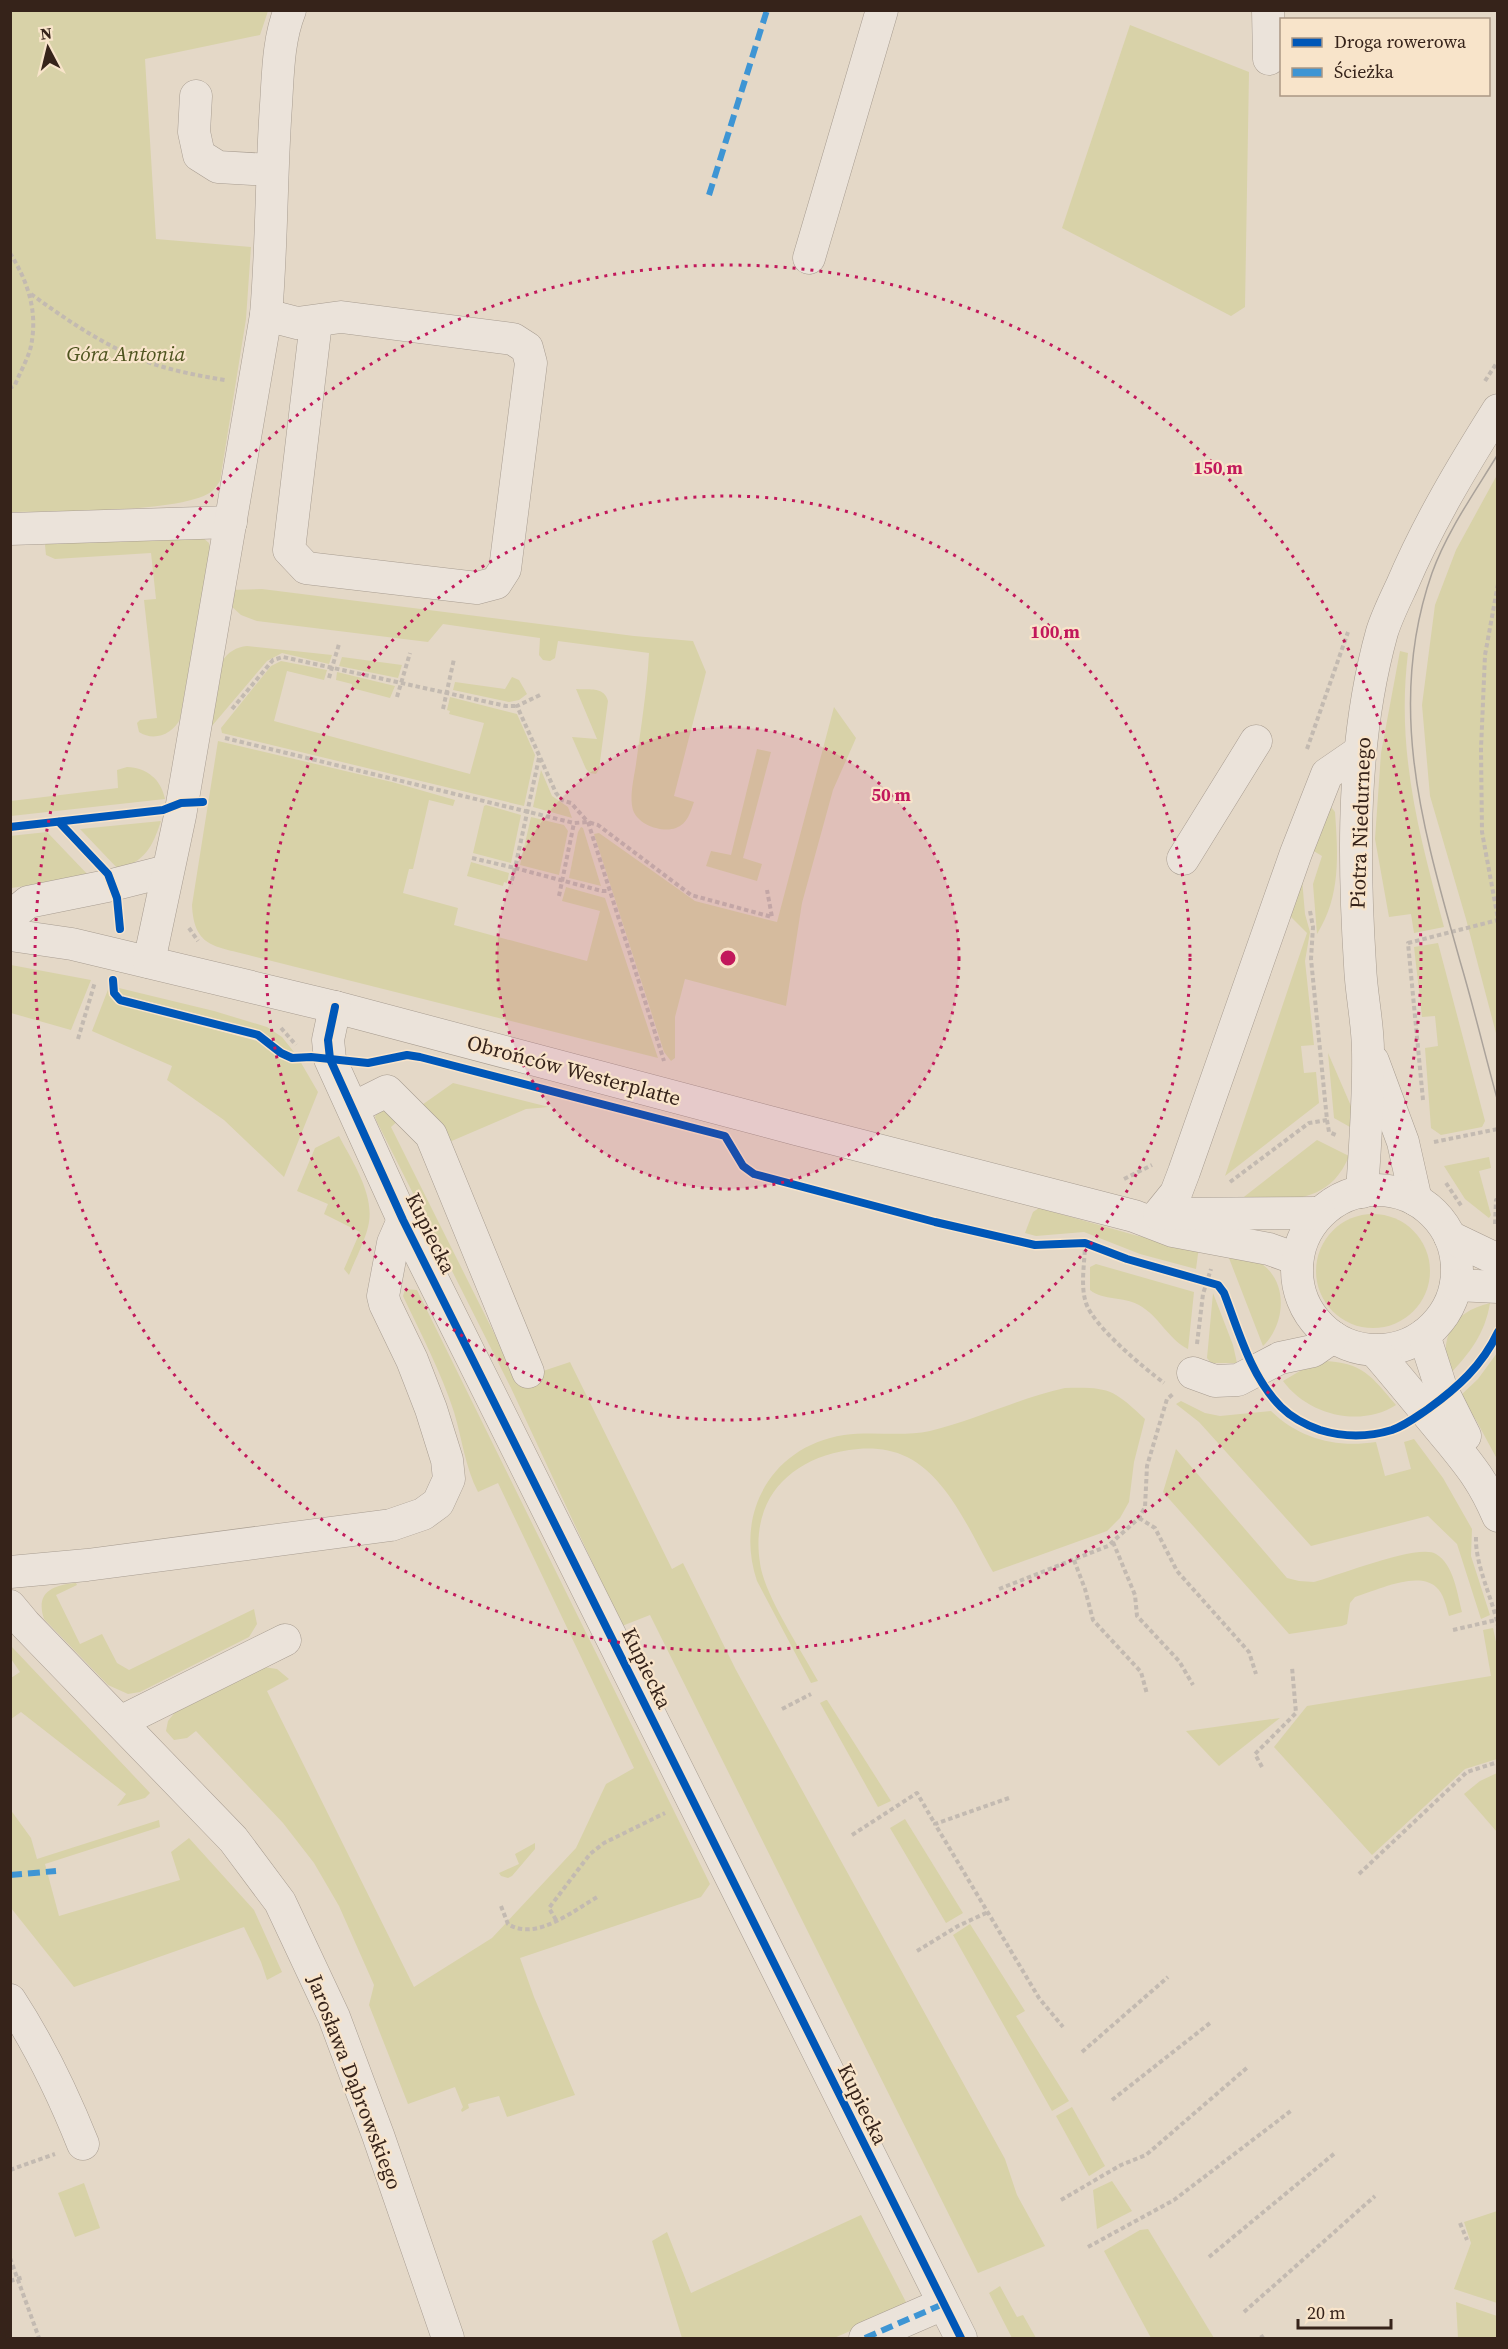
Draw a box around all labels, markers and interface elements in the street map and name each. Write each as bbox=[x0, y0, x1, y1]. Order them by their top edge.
north arrow bbox=[18, 18, 78, 78]
legend bbox=[1280, 18, 1490, 96]
text: N bbox=[39, 21, 54, 45]
text: Droga rowerowa bbox=[1334, 29, 1467, 54]
text: Ścieżka bbox=[1334, 59, 1395, 84]
park label: Góra Antonia bbox=[66, 339, 186, 368]
text: 150 m bbox=[1193, 455, 1243, 480]
text: 100 m bbox=[1030, 619, 1080, 644]
street label: Piotra Niedurnego bbox=[1343, 737, 1377, 909]
text: 50 m bbox=[871, 782, 911, 807]
centre of rings bbox=[718, 948, 738, 968]
street label: Obrońców Westerplatte bbox=[464, 1027, 684, 1113]
street label: Kupiecka bbox=[399, 1188, 463, 1279]
street label: Kupiecka bbox=[615, 1623, 679, 1714]
street label: Jarosława Dąbrowskiego bbox=[300, 1969, 409, 2194]
street label: Kupiecka bbox=[831, 2059, 895, 2150]
scale bar bbox=[1298, 2292, 1391, 2330]
text: 20 m bbox=[1307, 2300, 1345, 2325]

